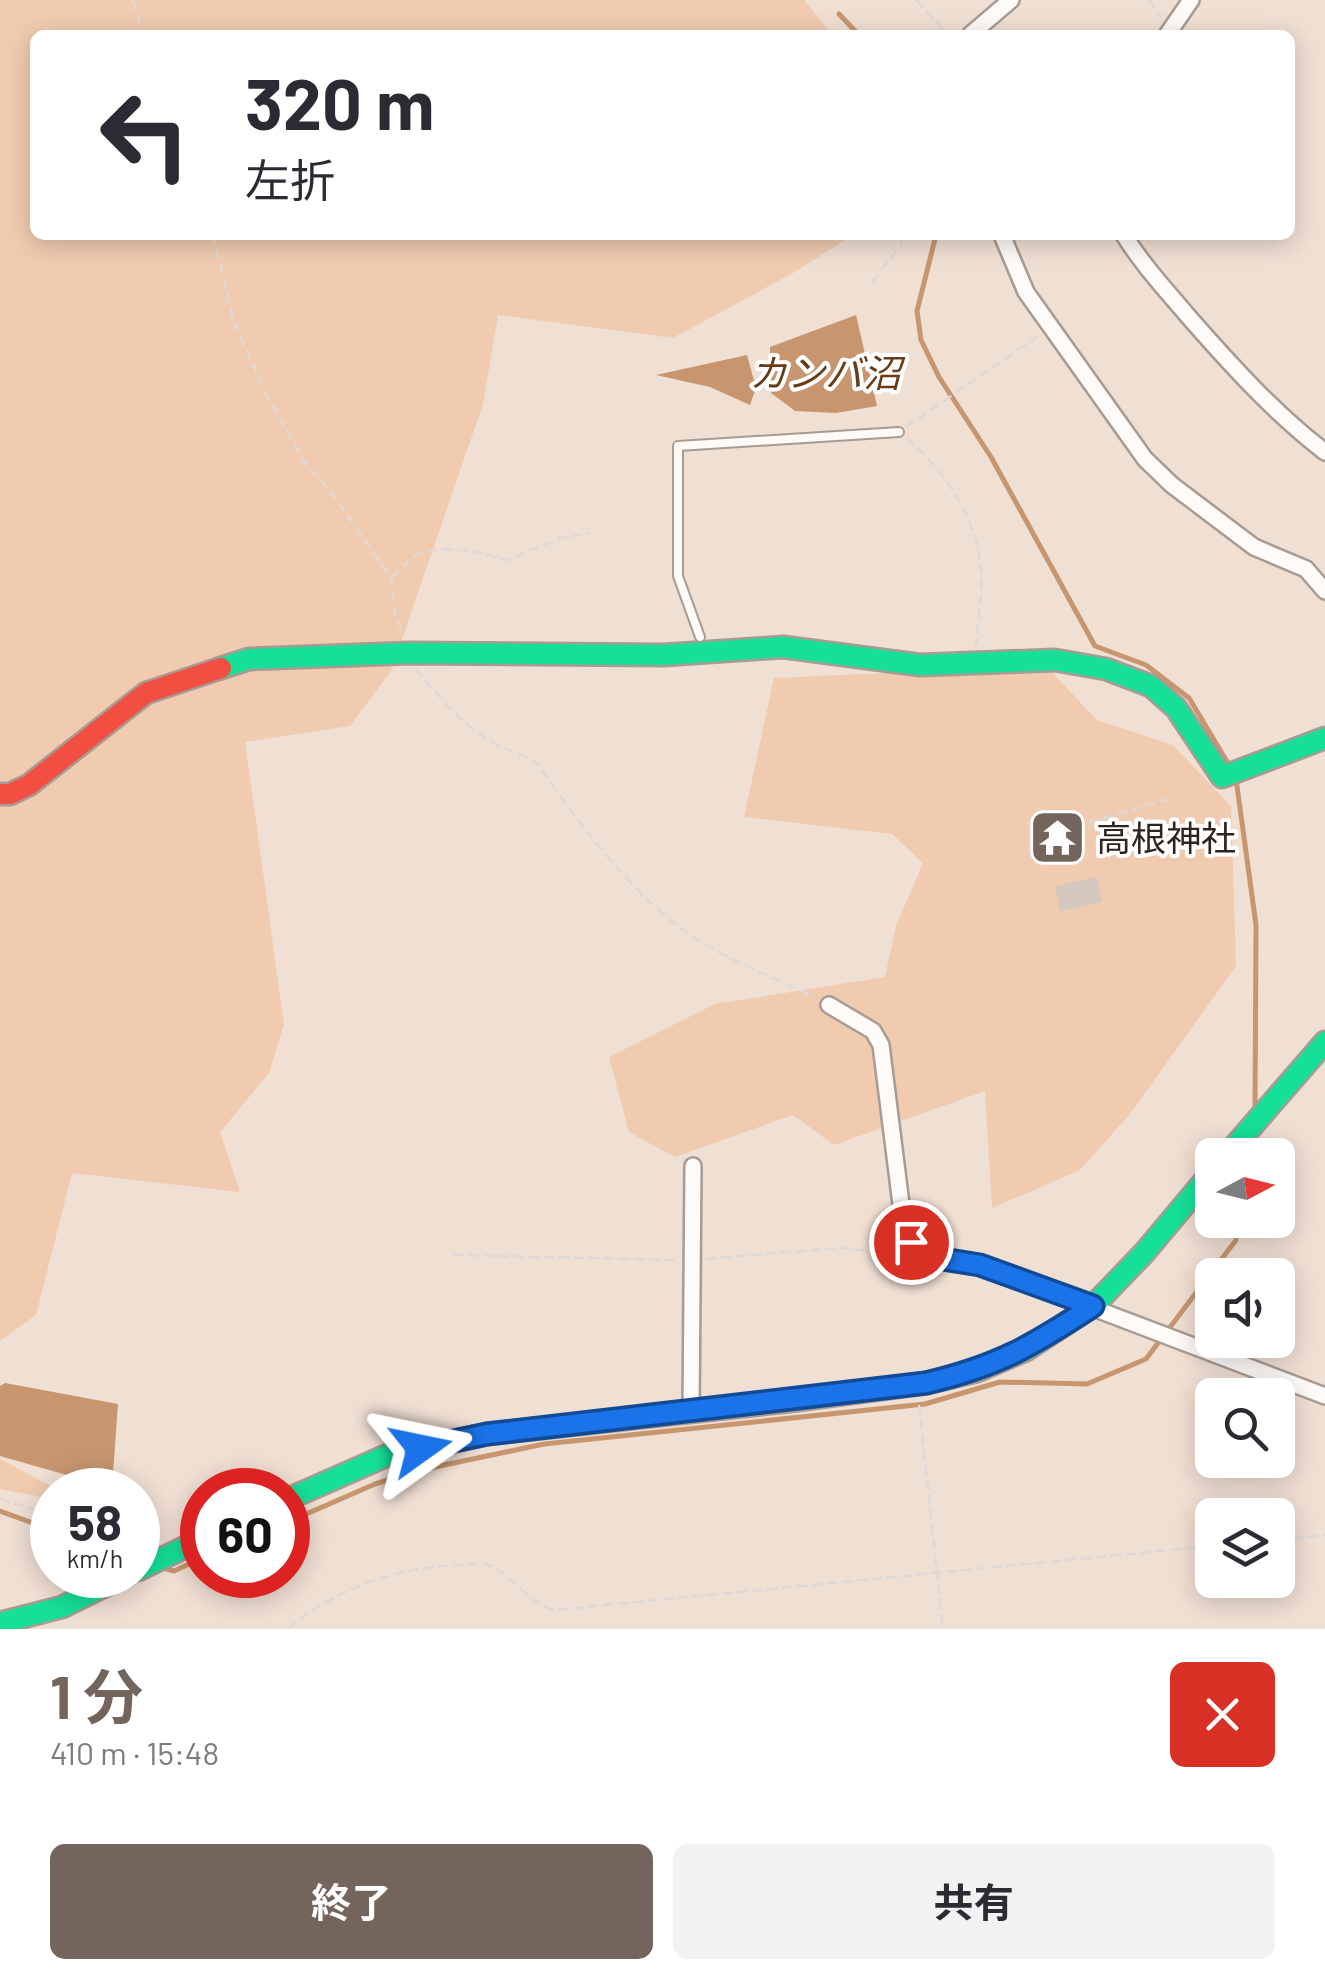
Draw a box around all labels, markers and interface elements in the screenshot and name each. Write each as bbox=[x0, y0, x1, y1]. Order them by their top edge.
text: 320 m bbox=[245, 60, 434, 144]
icon: left bbox=[80, 70, 210, 200]
text: 左折 bbox=[245, 152, 335, 206]
water label: カンバ沼 bbox=[749, 349, 906, 395]
temple icon: 高根神社 bbox=[1027, 807, 1087, 867]
place label: 高根神社 bbox=[1096, 816, 1236, 858]
north arrow bbox=[1195, 1138, 1295, 1238]
map controls bbox=[1195, 1138, 1295, 1598]
pin bbox=[869, 1200, 954, 1285]
icon: arrive bbox=[884, 1215, 939, 1270]
button: sound bbox=[1195, 1258, 1295, 1358]
button: search bbox=[1195, 1378, 1295, 1478]
position arrow bbox=[369, 1396, 473, 1500]
speed limit sign: 60 bbox=[180, 1468, 310, 1598]
text: 58 bbox=[68, 1491, 122, 1551]
button: layers bbox=[1195, 1498, 1295, 1598]
text: km/h bbox=[67, 1543, 123, 1573]
text: 1 分 bbox=[50, 1659, 143, 1731]
button: close bbox=[1170, 1662, 1275, 1767]
text: 410 m · 15:48 bbox=[50, 1733, 219, 1771]
button: 終了 bbox=[50, 1844, 653, 1959]
button: 共有 bbox=[673, 1844, 1275, 1959]

